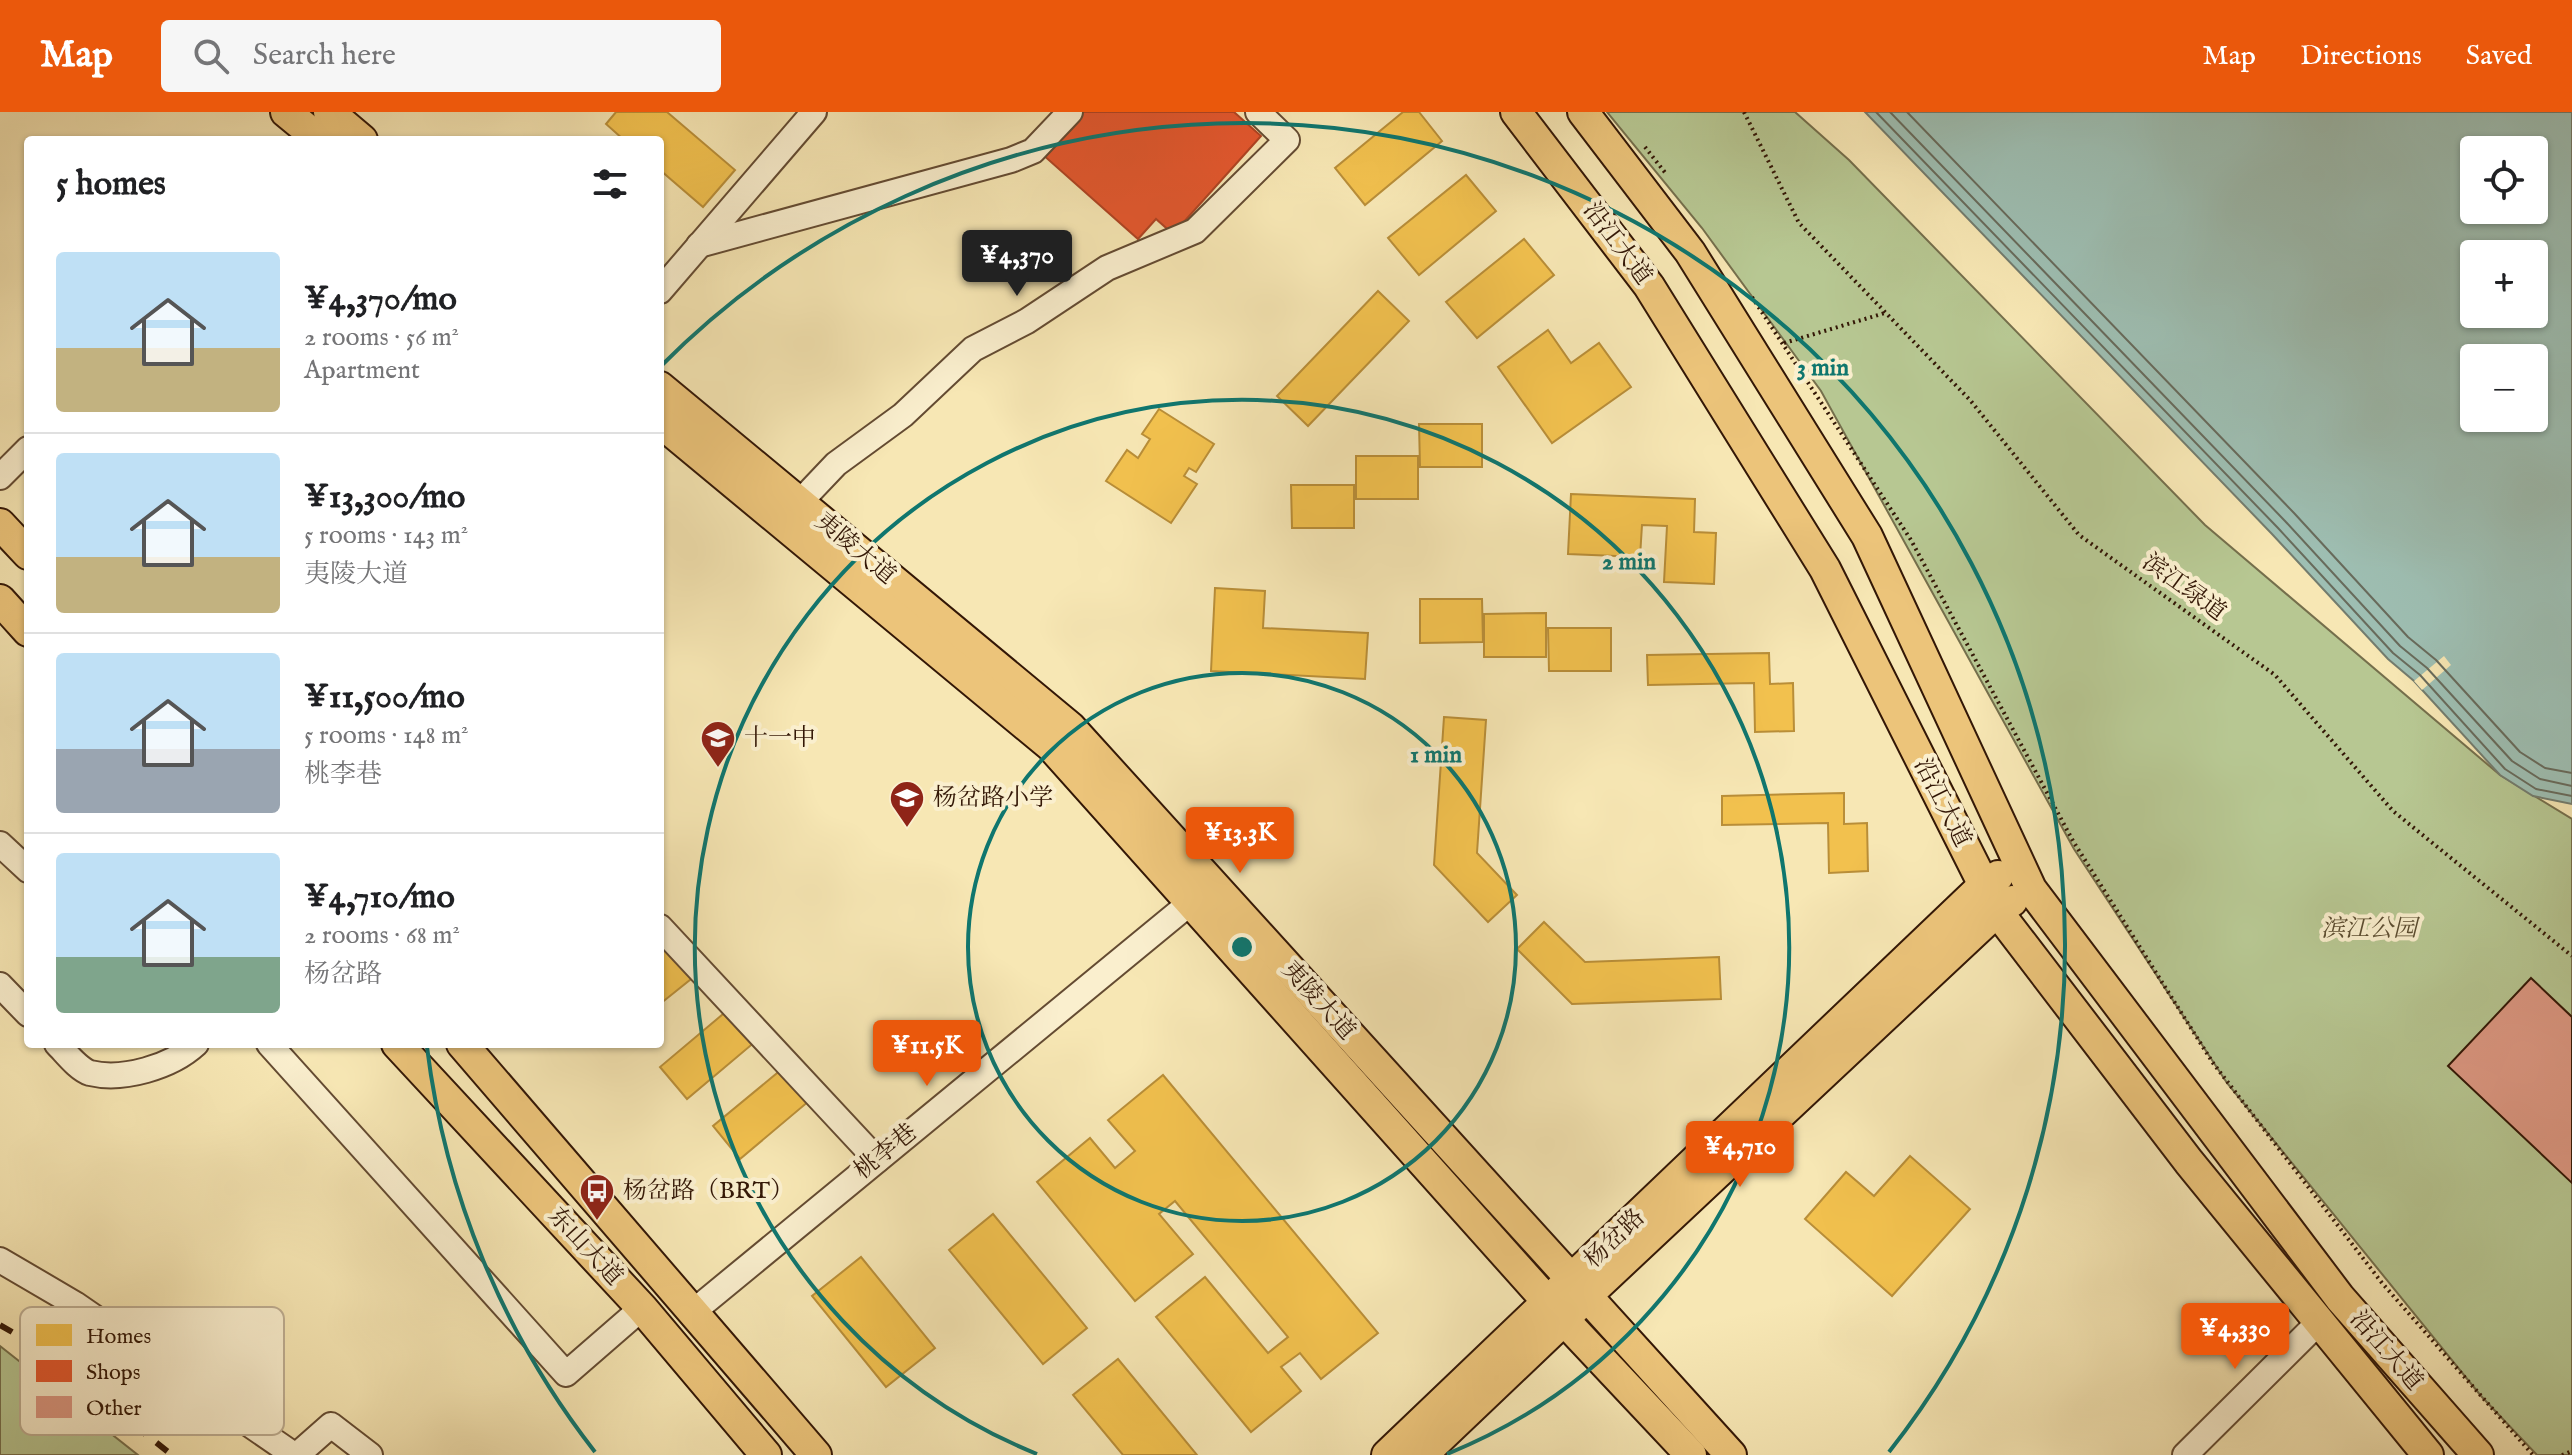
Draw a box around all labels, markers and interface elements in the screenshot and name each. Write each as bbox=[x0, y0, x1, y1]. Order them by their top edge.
search box bbox=[161, 20, 721, 92]
text: Map bbox=[40, 32, 113, 80]
icon: search bbox=[189, 34, 233, 78]
text: Search here bbox=[253, 37, 396, 75]
text: Map bbox=[2202, 39, 2256, 74]
text: Directions bbox=[2300, 39, 2422, 74]
text: Saved bbox=[2466, 39, 2532, 74]
map controls bbox=[2460, 136, 2548, 432]
button: locate bbox=[2460, 136, 2548, 224]
icon: filters bbox=[588, 162, 632, 206]
text: 5 homes bbox=[56, 163, 166, 206]
street label: 沿江大道 bbox=[1576, 196, 1658, 292]
pin: ¥4,370 bbox=[952, 230, 1082, 298]
text: ¥4,370 bbox=[980, 239, 1054, 272]
button: + bbox=[2460, 240, 2548, 328]
text: ¥4,370/mo bbox=[304, 278, 457, 321]
icon: home bbox=[120, 284, 216, 380]
text: 2 rooms · 56 m² bbox=[304, 321, 459, 354]
button: − bbox=[2460, 344, 2548, 432]
text: 3 min bbox=[1797, 353, 1849, 384]
text: Apartment bbox=[304, 354, 420, 387]
text: ¥13,300/mo bbox=[304, 476, 465, 519]
icon: home bbox=[120, 485, 216, 581]
street label: 夷陵大道 bbox=[808, 506, 902, 592]
text: 5 rooms · 143 m² bbox=[304, 519, 468, 552]
text: 2 min bbox=[1602, 547, 1656, 578]
street label: 滨江绿道 bbox=[2136, 547, 2232, 629]
text: 夷陵大道 bbox=[304, 558, 408, 591]
text: ¥11,500/mo bbox=[304, 676, 465, 719]
icon: home bbox=[120, 685, 216, 781]
text: 5 rooms · 148 m² bbox=[304, 719, 469, 752]
school or university icon: 十一中 bbox=[699, 719, 737, 769]
place label: 十一中 bbox=[744, 723, 816, 754]
text: 1 min bbox=[1410, 740, 1462, 771]
street label: 沿江大道 bbox=[1906, 753, 1978, 853]
text: 桃李巷 bbox=[304, 758, 382, 791]
school or university icon: 杨岔路小学 bbox=[888, 779, 926, 829]
place label: 杨岔路小学 bbox=[933, 783, 1053, 814]
pin: ¥13.3K bbox=[1175, 807, 1305, 875]
text: ¥13.3K bbox=[1204, 816, 1276, 849]
text: ¥4,710/mo bbox=[304, 876, 455, 919]
icon: home bbox=[120, 885, 216, 981]
park label: 滨江公园 bbox=[2321, 914, 2421, 945]
text: 2 rooms · 68 m² bbox=[304, 919, 460, 952]
centre of rings bbox=[1228, 933, 1256, 961]
street label: 夷陵大道 bbox=[1274, 955, 1362, 1047]
text: 杨岔路 bbox=[304, 958, 382, 991]
pin: ¥11.5K bbox=[862, 1020, 992, 1088]
text: ¥11.5K bbox=[891, 1029, 963, 1062]
street label: 桃李巷 bbox=[848, 1117, 924, 1187]
pin: ¥4,710 bbox=[1675, 1121, 1805, 1189]
text: ¥4,710 bbox=[1704, 1130, 1776, 1163]
bus stop icon: 杨岔路（BRT） bbox=[578, 1172, 616, 1222]
place label: 杨岔路（BRT） bbox=[623, 1176, 794, 1207]
street label: 东山大道 bbox=[541, 1201, 629, 1293]
street label: 杨岔路 bbox=[1578, 1203, 1652, 1275]
pin: ¥4,330 bbox=[2170, 1303, 2300, 1371]
street label: 沿江大道 bbox=[2343, 1305, 2429, 1397]
legend bbox=[20, 1307, 284, 1435]
text: ¥4,330 bbox=[2199, 1312, 2271, 1345]
text: Homes bbox=[86, 1323, 151, 1351]
text: Shops bbox=[86, 1359, 140, 1387]
text: Other bbox=[86, 1395, 142, 1423]

